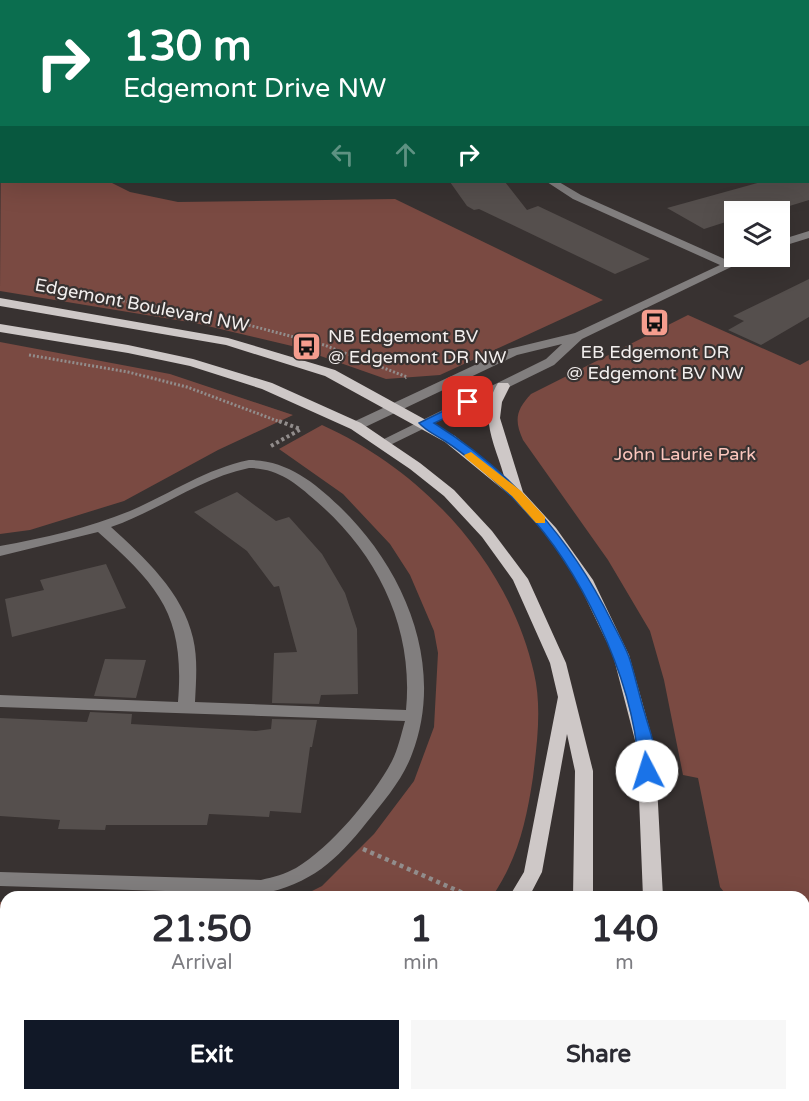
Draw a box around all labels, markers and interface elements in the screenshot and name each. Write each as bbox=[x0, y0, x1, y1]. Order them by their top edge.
text: 130 m bbox=[123, 21, 252, 72]
icon: right bbox=[24, 24, 102, 102]
text: Edgemont Drive NW bbox=[123, 72, 386, 105]
icon: left bbox=[326, 138, 359, 171]
icon: ahead bbox=[389, 138, 422, 171]
icon: right bbox=[452, 138, 485, 171]
map controls bbox=[724, 201, 790, 267]
button: layers bbox=[724, 201, 790, 267]
street label: Edgemont Boulevard NW bbox=[33, 273, 251, 337]
bus stop icon: EB Edgemont DR @ Edgemont BV NW bbox=[639, 307, 671, 339]
place label: NB Edgemont BV @ Edgemont DR NW bbox=[328, 325, 506, 368]
bus stop icon: NB Edgemont BV @ Edgemont DR NW bbox=[291, 330, 323, 362]
place label: EB Edgemont DR @ Edgemont BV NW bbox=[567, 341, 743, 384]
pin bbox=[442, 376, 493, 427]
icon: arrive bbox=[451, 385, 484, 418]
park label: John Laurie Park bbox=[614, 443, 756, 465]
position arrow bbox=[615, 739, 679, 803]
text: 21:50 bbox=[152, 908, 252, 951]
text: 1 bbox=[410, 908, 432, 951]
text: 140 bbox=[590, 908, 658, 951]
text: Arrival bbox=[171, 951, 233, 975]
text: min bbox=[403, 951, 439, 975]
text: m bbox=[615, 951, 634, 975]
button: Exit bbox=[24, 1020, 399, 1089]
button: Share bbox=[411, 1020, 786, 1089]

